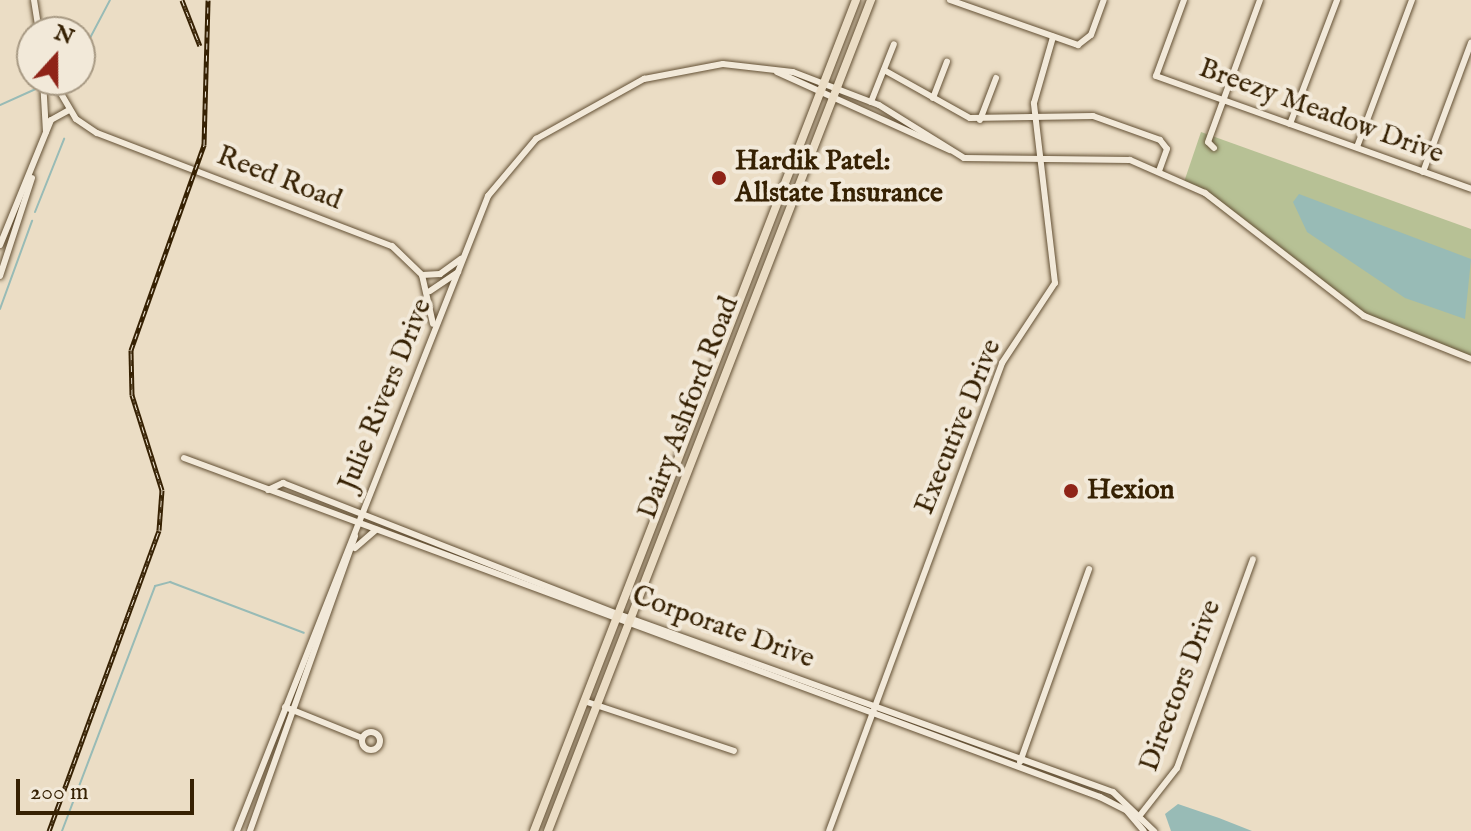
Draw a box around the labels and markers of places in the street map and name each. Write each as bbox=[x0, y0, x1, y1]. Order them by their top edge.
place label: Hardik Patel: Allstate Insurance bbox=[735, 145, 943, 211]
marker: Hardik Patel: Allstate Insurance bbox=[710, 169, 728, 187]
place label: Hexion bbox=[1087, 474, 1174, 508]
marker: Hexion bbox=[1062, 482, 1080, 500]

